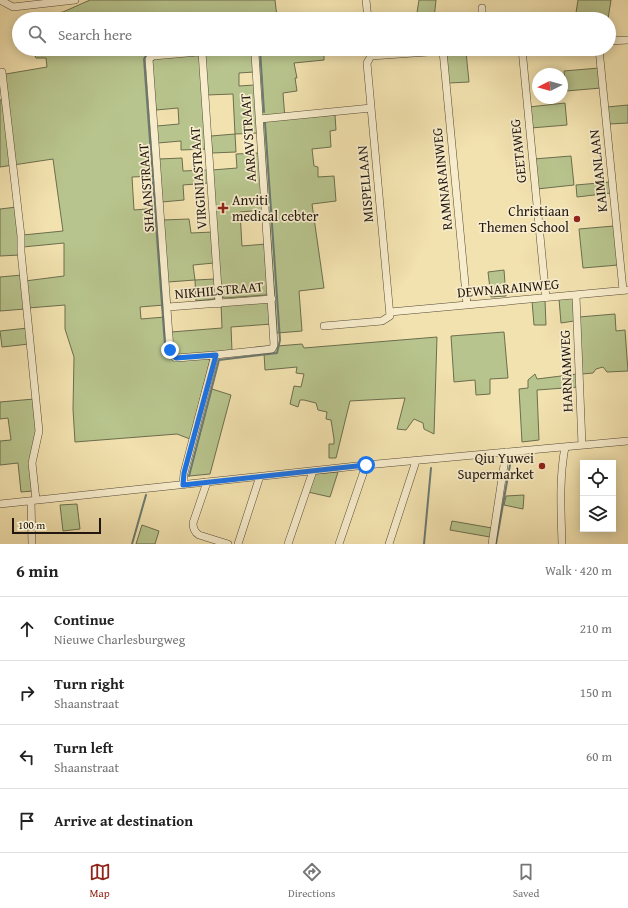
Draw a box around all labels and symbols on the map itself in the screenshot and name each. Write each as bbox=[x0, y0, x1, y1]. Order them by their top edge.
north arrow bbox=[532, 68, 568, 104]
street label: AARAVSTRAAT bbox=[235, 93, 261, 183]
street label: GEETAWEG bbox=[505, 118, 531, 184]
street label: VIRGINIASTRAAT bbox=[184, 126, 212, 230]
street label: RAMNARAINWEG bbox=[427, 127, 457, 231]
street label: KAIMANLAAN bbox=[584, 129, 612, 213]
street label: SHAANSTRAAT bbox=[133, 143, 159, 233]
street label: MISPELLAAN bbox=[352, 145, 378, 223]
place label: Anviti medical cebter bbox=[232, 190, 319, 226]
place label: Christiaan Themen School bbox=[479, 201, 569, 237]
marker: Anviti medical cebter bbox=[217, 202, 229, 214]
marker: Christiaan Themen School bbox=[572, 214, 582, 224]
street label: DEWNARAINWEG bbox=[456, 274, 560, 302]
street label: NIKHILSTRAAT bbox=[174, 276, 264, 304]
street label: HARNAMWEG bbox=[555, 330, 577, 412]
route end bbox=[161, 341, 179, 359]
place label: Qiu Yuwei Supermarket bbox=[458, 448, 534, 484]
route start bbox=[357, 456, 375, 474]
marker: Qiu Yuwei Supermarket bbox=[537, 461, 547, 471]
scale bar bbox=[12, 516, 101, 535]

